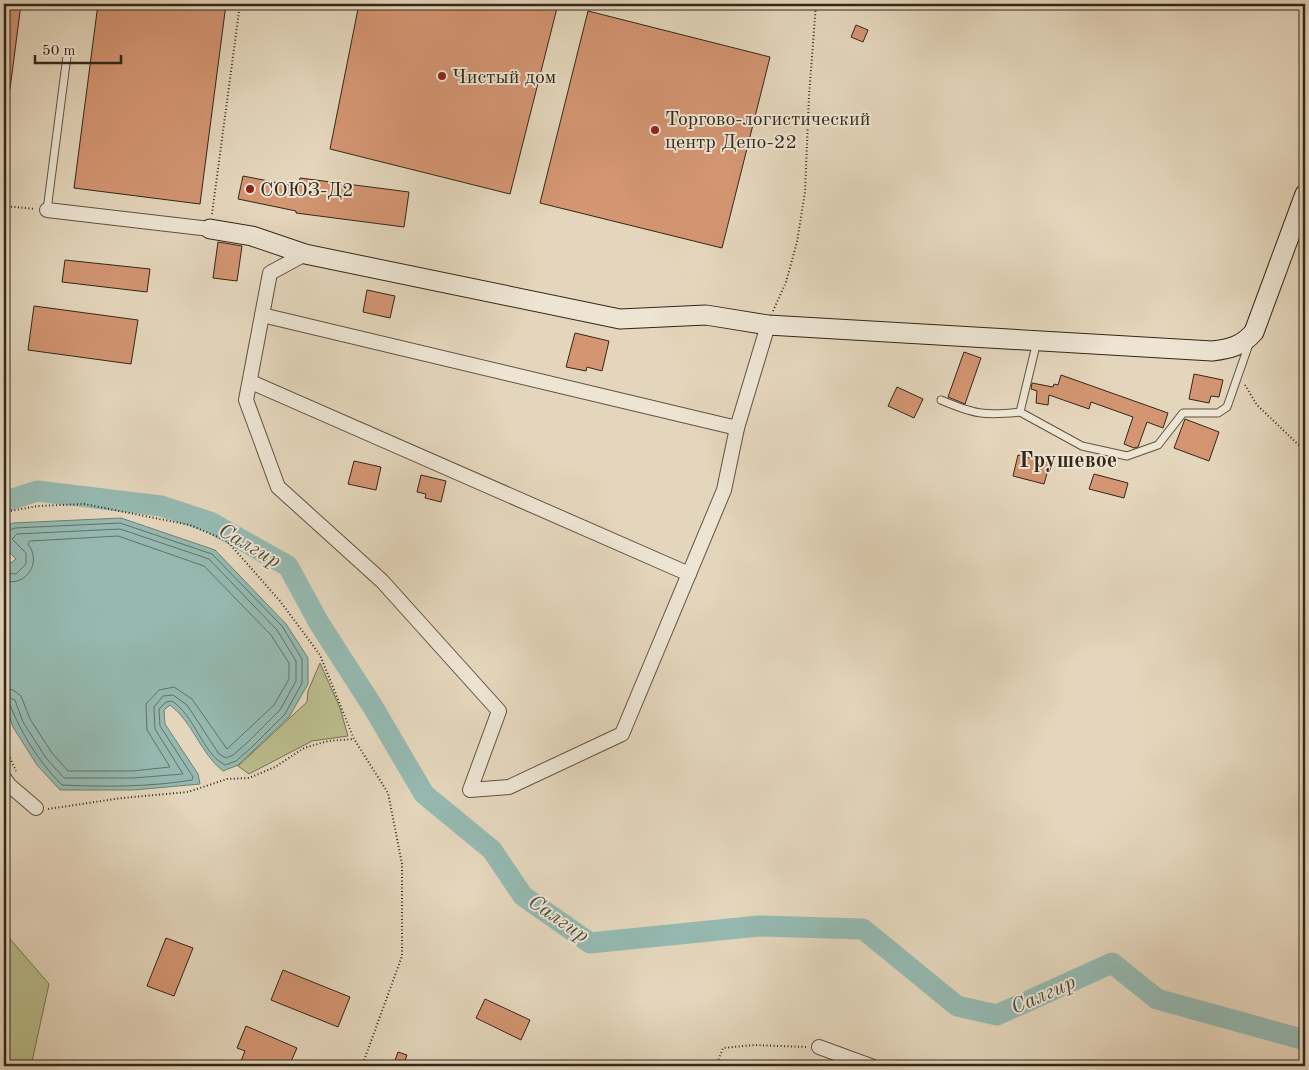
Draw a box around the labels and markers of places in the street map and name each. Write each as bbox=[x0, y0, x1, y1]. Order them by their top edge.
place label: Чистый дом bbox=[452, 68, 556, 88]
marker: Чистый дом bbox=[436, 70, 448, 82]
place label: Торгово-логистический центр Депо-22 bbox=[665, 110, 871, 153]
marker: Торгово-логистический центр Депо-22 bbox=[649, 124, 661, 136]
place label: СОЮЗ-Д2 bbox=[260, 181, 354, 201]
marker: СОЮЗ-Д2 bbox=[244, 183, 256, 195]

